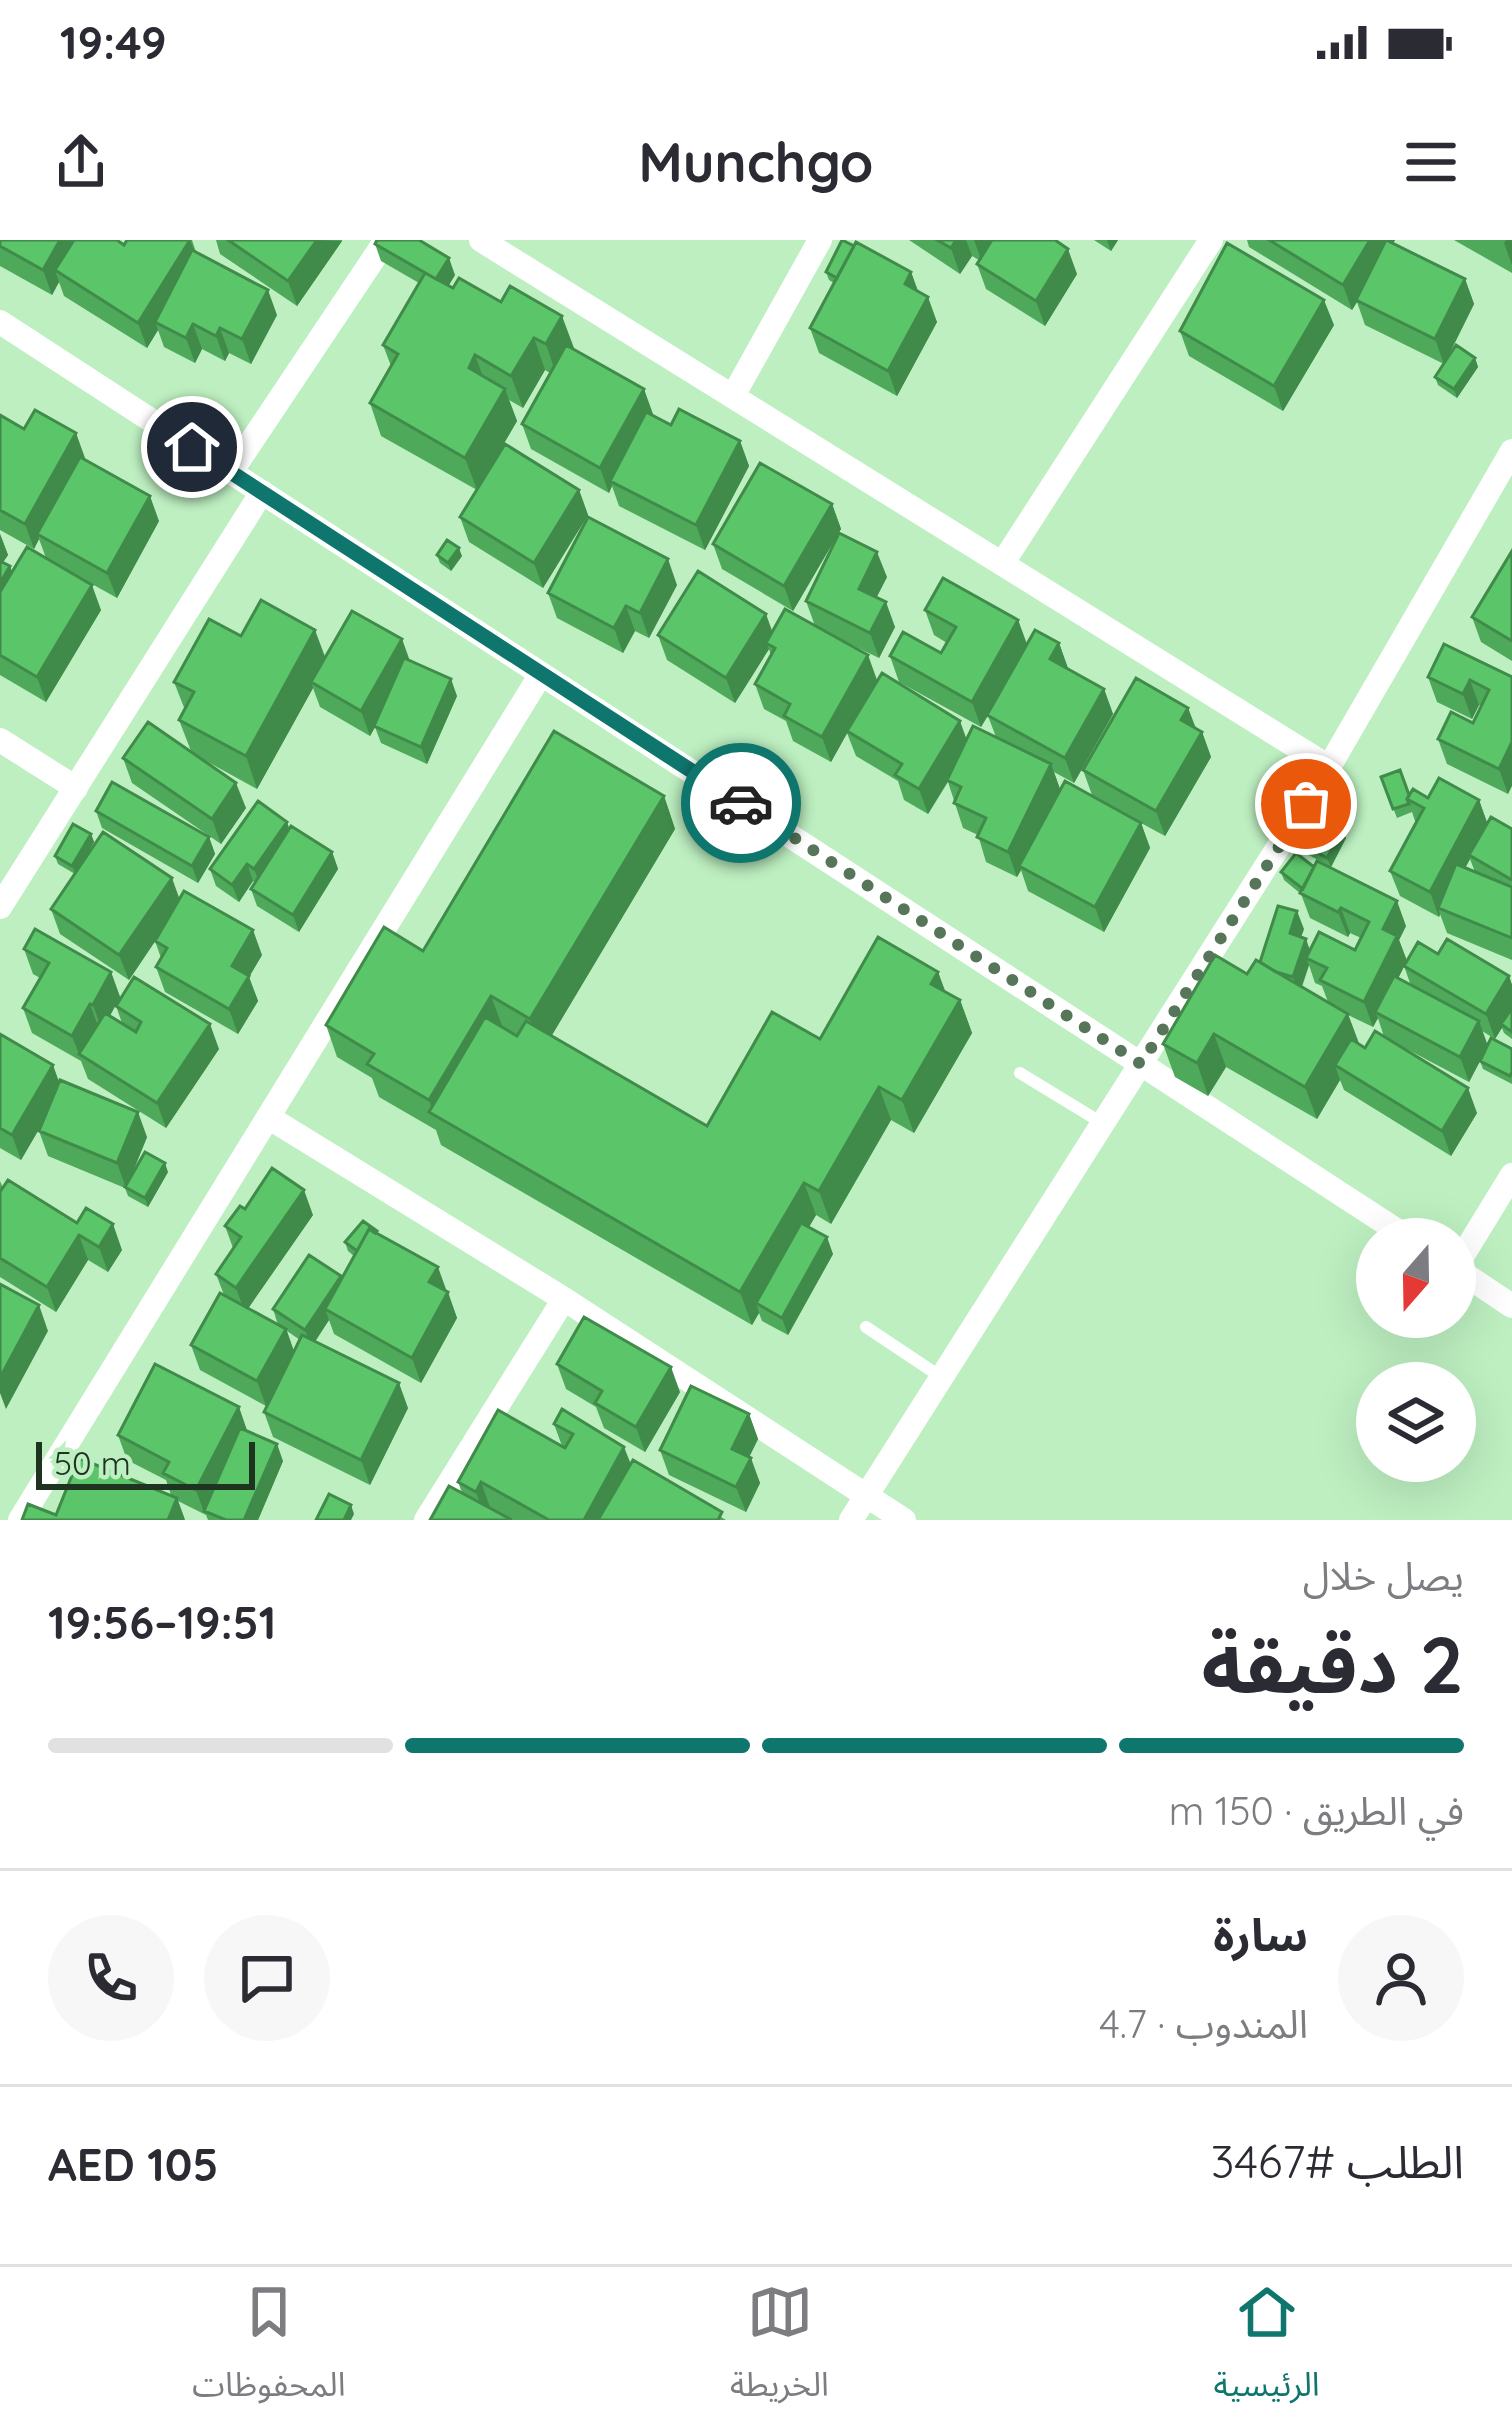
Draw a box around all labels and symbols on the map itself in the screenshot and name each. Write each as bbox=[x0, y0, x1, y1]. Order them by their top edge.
pin bbox=[141, 396, 243, 498]
courier bbox=[681, 743, 801, 863]
pin bbox=[1255, 753, 1357, 855]
north arrow bbox=[1356, 1218, 1476, 1338]
scale bar bbox=[36, 1436, 255, 1489]

